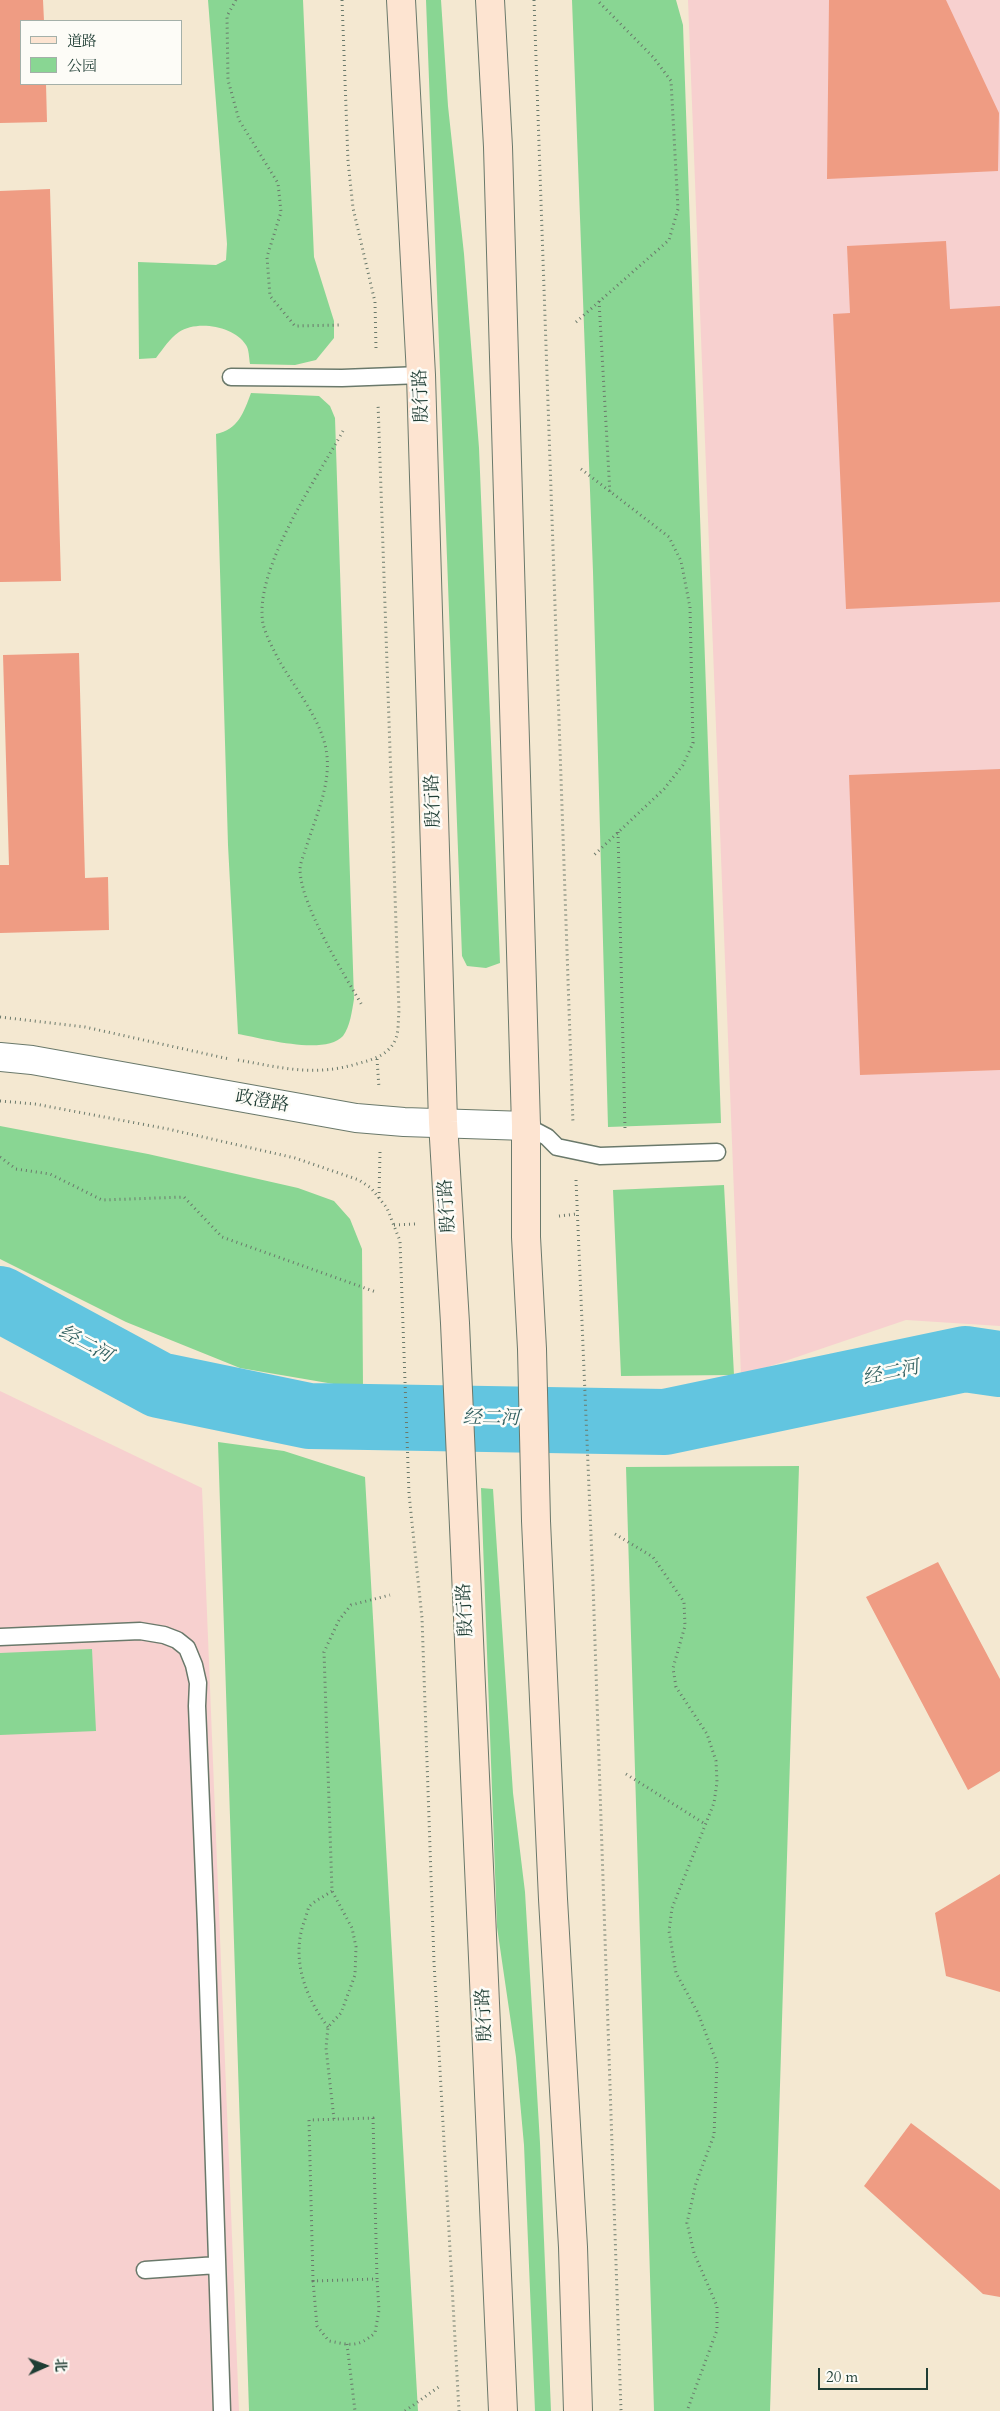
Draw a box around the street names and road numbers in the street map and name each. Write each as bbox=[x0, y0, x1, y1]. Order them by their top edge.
street label: 殷行路 bbox=[410, 369, 434, 423]
street label: 殷行路 bbox=[422, 774, 446, 828]
street label: 政澄路 bbox=[234, 1087, 290, 1117]
street label: 殷行路 bbox=[435, 1178, 461, 1234]
street label: 殷行路 bbox=[454, 1582, 478, 1638]
street label: 殷行路 bbox=[473, 1987, 497, 2043]

